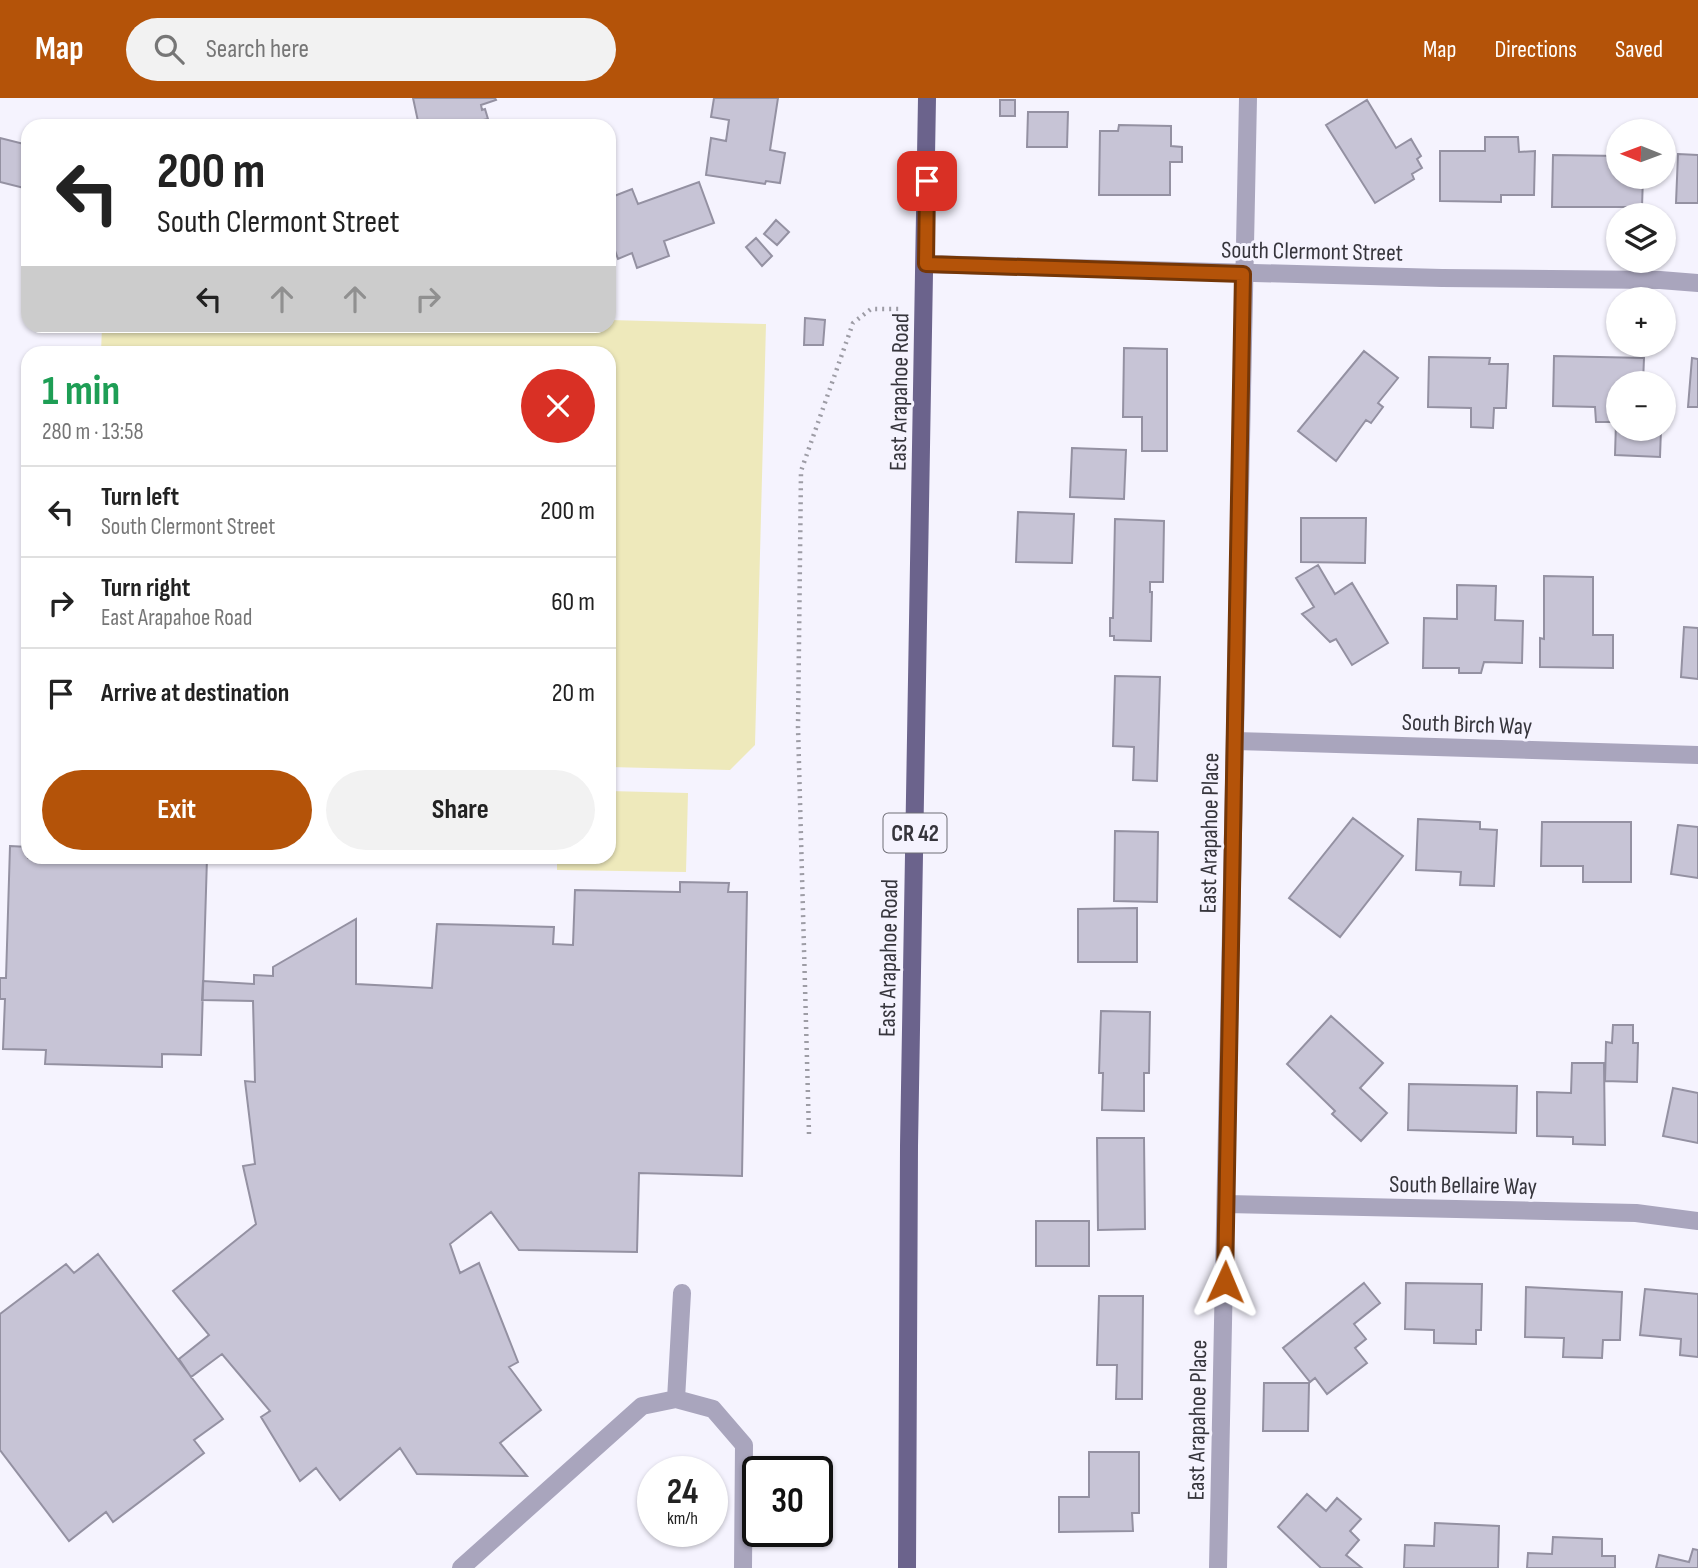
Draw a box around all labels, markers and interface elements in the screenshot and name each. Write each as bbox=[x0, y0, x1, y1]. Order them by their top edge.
search box bbox=[126, 18, 616, 81]
text: Map bbox=[35, 29, 84, 69]
icon: search bbox=[150, 30, 188, 68]
text: Search here bbox=[206, 34, 309, 65]
text: Map bbox=[1423, 35, 1456, 64]
text: Directions bbox=[1494, 35, 1577, 64]
text: Saved bbox=[1615, 35, 1663, 64]
north arrow bbox=[1606, 119, 1676, 189]
map controls bbox=[1606, 119, 1676, 441]
text: 200 m bbox=[157, 143, 265, 202]
icon: left bbox=[42, 147, 133, 238]
pin bbox=[897, 151, 957, 211]
icon: arrive bbox=[908, 162, 946, 200]
text: South Clermont Street bbox=[157, 203, 400, 242]
button: layers bbox=[1606, 203, 1676, 273]
street label: South Clermont Street bbox=[1221, 235, 1403, 268]
icon: left bbox=[190, 280, 228, 318]
icon: ahead bbox=[263, 280, 301, 318]
icon: ahead bbox=[336, 280, 374, 318]
icon: right bbox=[409, 280, 447, 318]
button: + bbox=[1606, 287, 1676, 357]
street label: East Arapahoe Road bbox=[884, 313, 915, 471]
text: 1 min bbox=[42, 366, 120, 417]
button: close bbox=[521, 369, 595, 443]
button: − bbox=[1606, 371, 1676, 441]
text: 280 m · 13:58 bbox=[42, 418, 143, 446]
text: Turn left bbox=[101, 482, 179, 513]
icon: left bbox=[42, 493, 80, 531]
text: 200 m bbox=[540, 496, 595, 527]
text: South Clermont Street bbox=[101, 513, 275, 541]
text: Turn right bbox=[101, 573, 190, 604]
icon: right bbox=[42, 584, 80, 622]
text: 60 m bbox=[551, 587, 595, 618]
text: East Arapahoe Road bbox=[101, 604, 252, 632]
icon: arrive bbox=[42, 675, 80, 713]
text: Arrive at destination bbox=[101, 678, 289, 709]
text: 20 m bbox=[552, 678, 595, 709]
street label: South Birch Way bbox=[1401, 708, 1533, 741]
street label: East Arapahoe Place bbox=[1194, 752, 1225, 914]
button: Exit bbox=[42, 770, 312, 850]
button: Share bbox=[326, 770, 595, 850]
road number: CR 42 bbox=[884, 814, 946, 852]
street label: East Arapahoe Road bbox=[873, 879, 904, 1037]
street label: South Bellaire Way bbox=[1389, 1170, 1537, 1201]
position arrow bbox=[1188, 1245, 1262, 1319]
street label: East Arapahoe Place bbox=[1182, 1339, 1213, 1501]
speed limit sign: 30 bbox=[742, 1456, 833, 1547]
text: 24 bbox=[667, 1471, 698, 1514]
text: km/h bbox=[667, 1508, 698, 1529]

